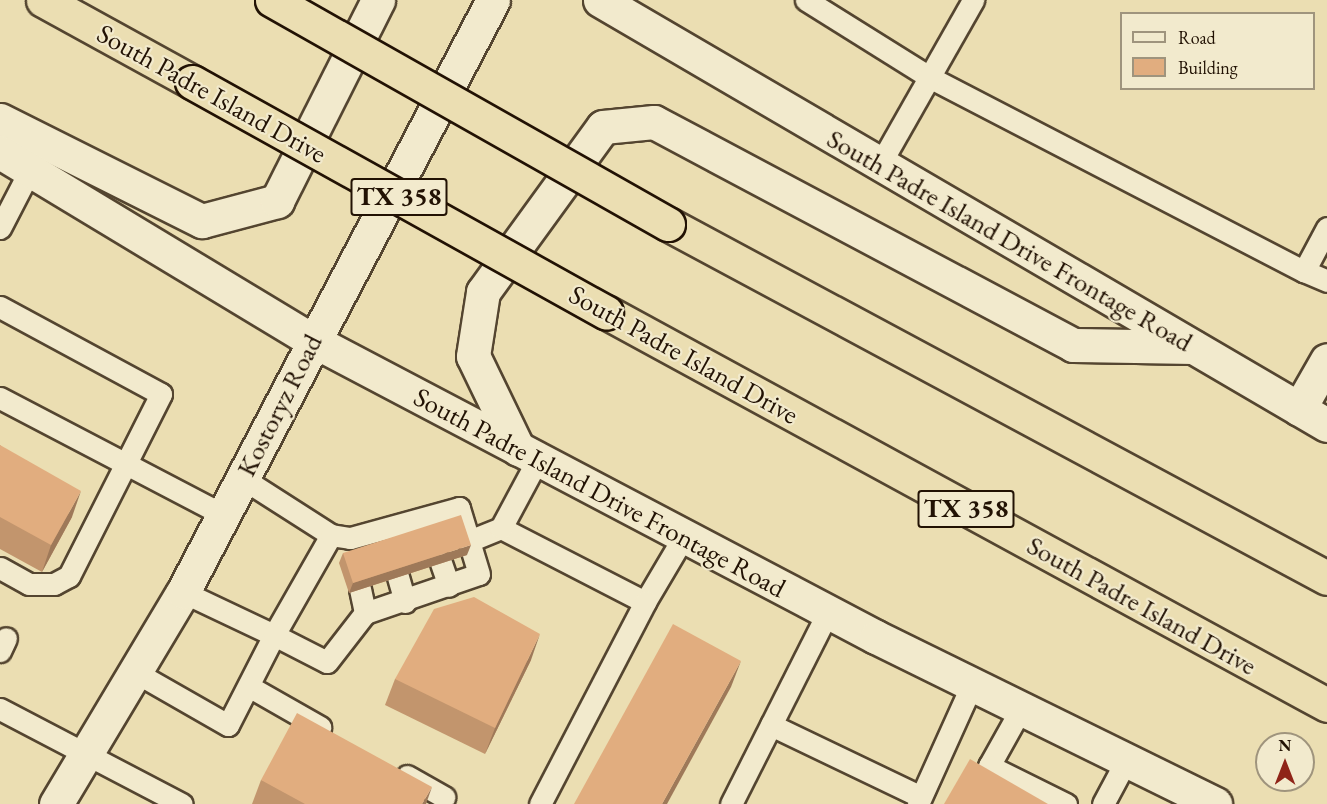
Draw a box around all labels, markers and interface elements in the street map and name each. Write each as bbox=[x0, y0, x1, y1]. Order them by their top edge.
legend bbox=[1120, 12, 1315, 90]
street label: South Padre Island Drive bbox=[92, 17, 332, 169]
text: Road bbox=[1178, 26, 1216, 49]
text: Building bbox=[1178, 56, 1238, 79]
street label: South Padre Island Drive Frontage Road bbox=[822, 122, 1198, 358]
road number: TX 358 bbox=[350, 174, 448, 220]
street label: South Padre Island Drive bbox=[564, 278, 804, 430]
street label: Kostoryz Road bbox=[229, 328, 329, 482]
street label: South Padre Island Drive Frontage Road bbox=[409, 380, 791, 604]
road number: TX 358 bbox=[916, 486, 1016, 532]
street label: South Padre Island Drive bbox=[1022, 529, 1262, 681]
north arrow bbox=[1255, 732, 1315, 792]
text: N bbox=[1279, 735, 1291, 756]

